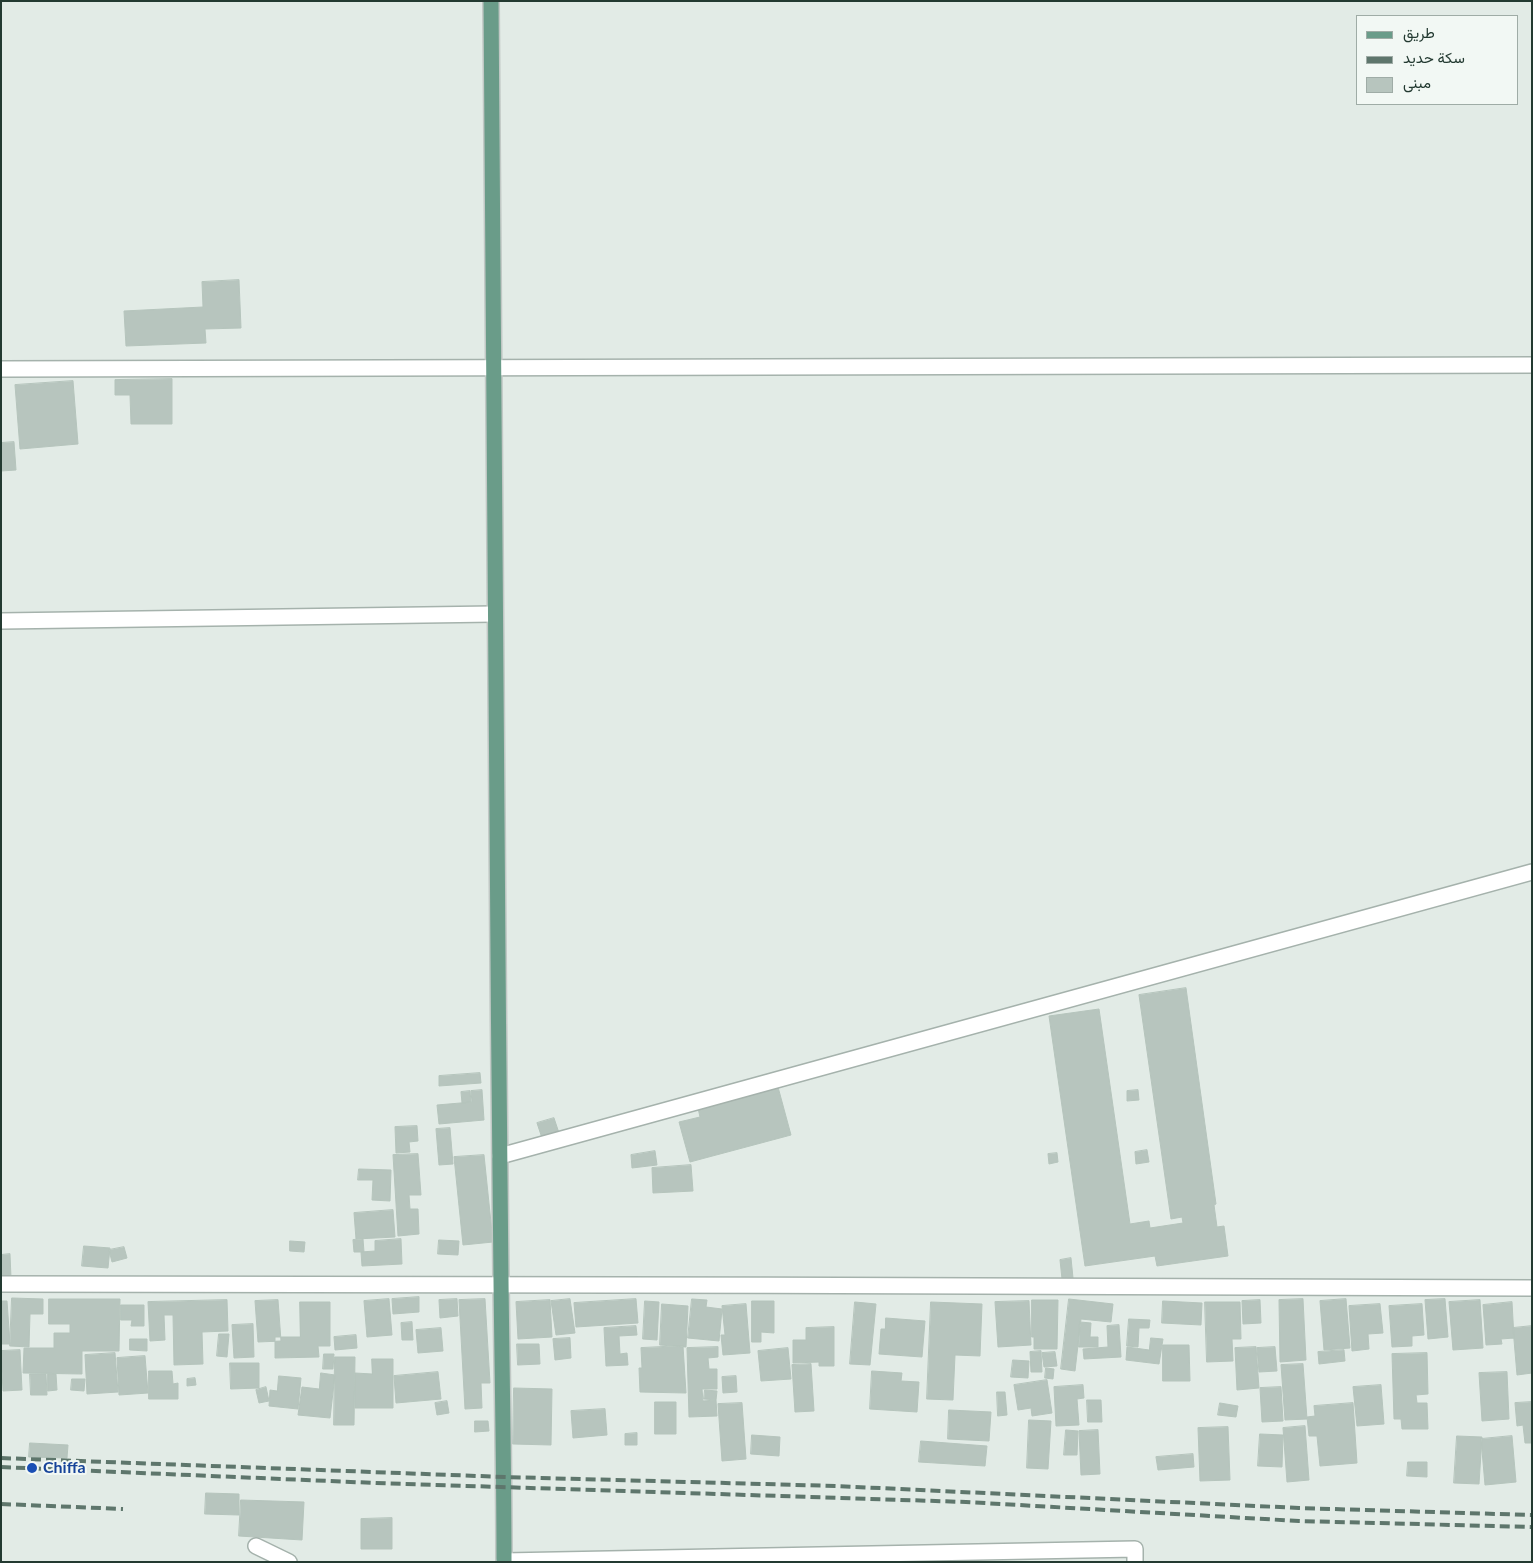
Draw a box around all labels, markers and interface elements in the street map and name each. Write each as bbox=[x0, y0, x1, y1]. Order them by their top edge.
legend bbox=[1356, 15, 1518, 105]
text: طريق bbox=[1403, 23, 1435, 41]
text: سكة حديد bbox=[1403, 48, 1465, 66]
text: مبنى bbox=[1403, 73, 1431, 91]
place label: Chiffa bbox=[43, 1458, 86, 1478]
marker: Chiffa bbox=[25, 1461, 39, 1475]

